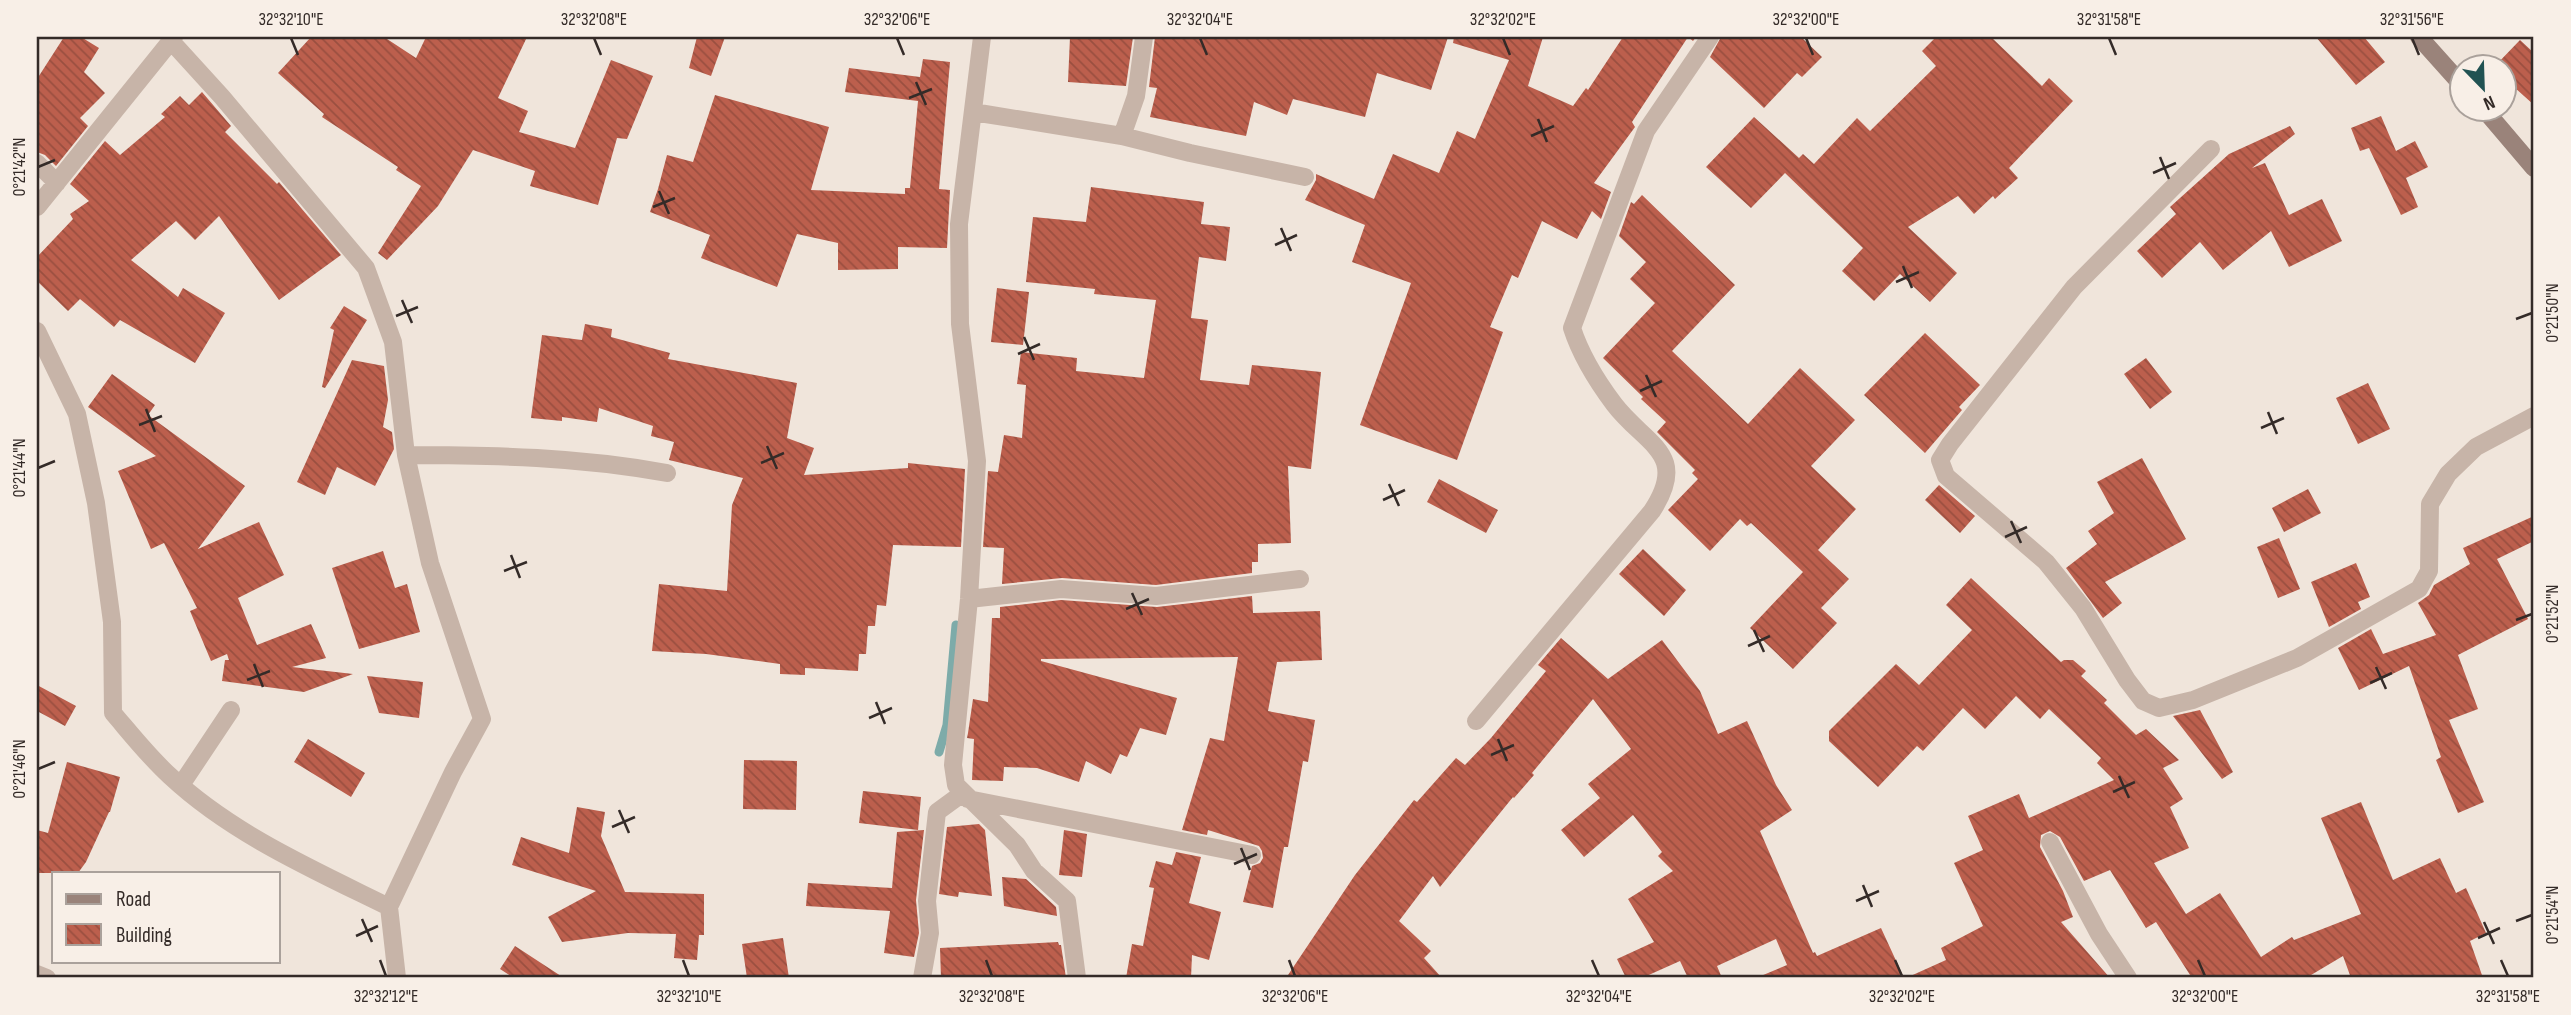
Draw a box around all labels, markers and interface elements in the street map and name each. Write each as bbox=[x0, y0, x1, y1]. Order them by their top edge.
text: 32°32'10"E bbox=[258, 9, 324, 30]
text: 32°32'08"E bbox=[561, 9, 627, 30]
text: 32°32'06"E bbox=[864, 9, 930, 30]
text: 32°32'04"E bbox=[1167, 9, 1233, 30]
text: 32°32'02"E bbox=[1470, 9, 1536, 30]
text: 32°32'00"E bbox=[1773, 9, 1839, 30]
text: 32°31'58"E bbox=[2077, 9, 2141, 30]
text: 32°31'56"E bbox=[2380, 9, 2444, 30]
north arrow bbox=[2448, 52, 2518, 122]
text: N bbox=[2480, 90, 2498, 115]
text: 0°21'42"N bbox=[9, 137, 30, 197]
text: 0°21'50"N bbox=[2542, 283, 2563, 343]
text: 0°21'44"N bbox=[9, 438, 30, 498]
text: 0°21'52"N bbox=[2542, 585, 2563, 643]
text: 0°21'46"N bbox=[9, 739, 30, 799]
legend bbox=[52, 872, 280, 962]
text: 0°21'54"N bbox=[2542, 886, 2563, 944]
text: Road bbox=[116, 887, 151, 912]
text: Building bbox=[116, 923, 172, 948]
text: 32°32'12"E bbox=[354, 986, 418, 1007]
text: 32°32'10"E bbox=[656, 986, 722, 1007]
text: 32°32'08"E bbox=[959, 986, 1025, 1007]
text: 32°32'06"E bbox=[1262, 986, 1328, 1007]
text: 32°32'04"E bbox=[1566, 986, 1632, 1007]
text: 32°32'02"E bbox=[1869, 986, 1935, 1007]
text: 32°32'00"E bbox=[2172, 986, 2238, 1007]
text: 32°31'58"E bbox=[2476, 986, 2540, 1007]

